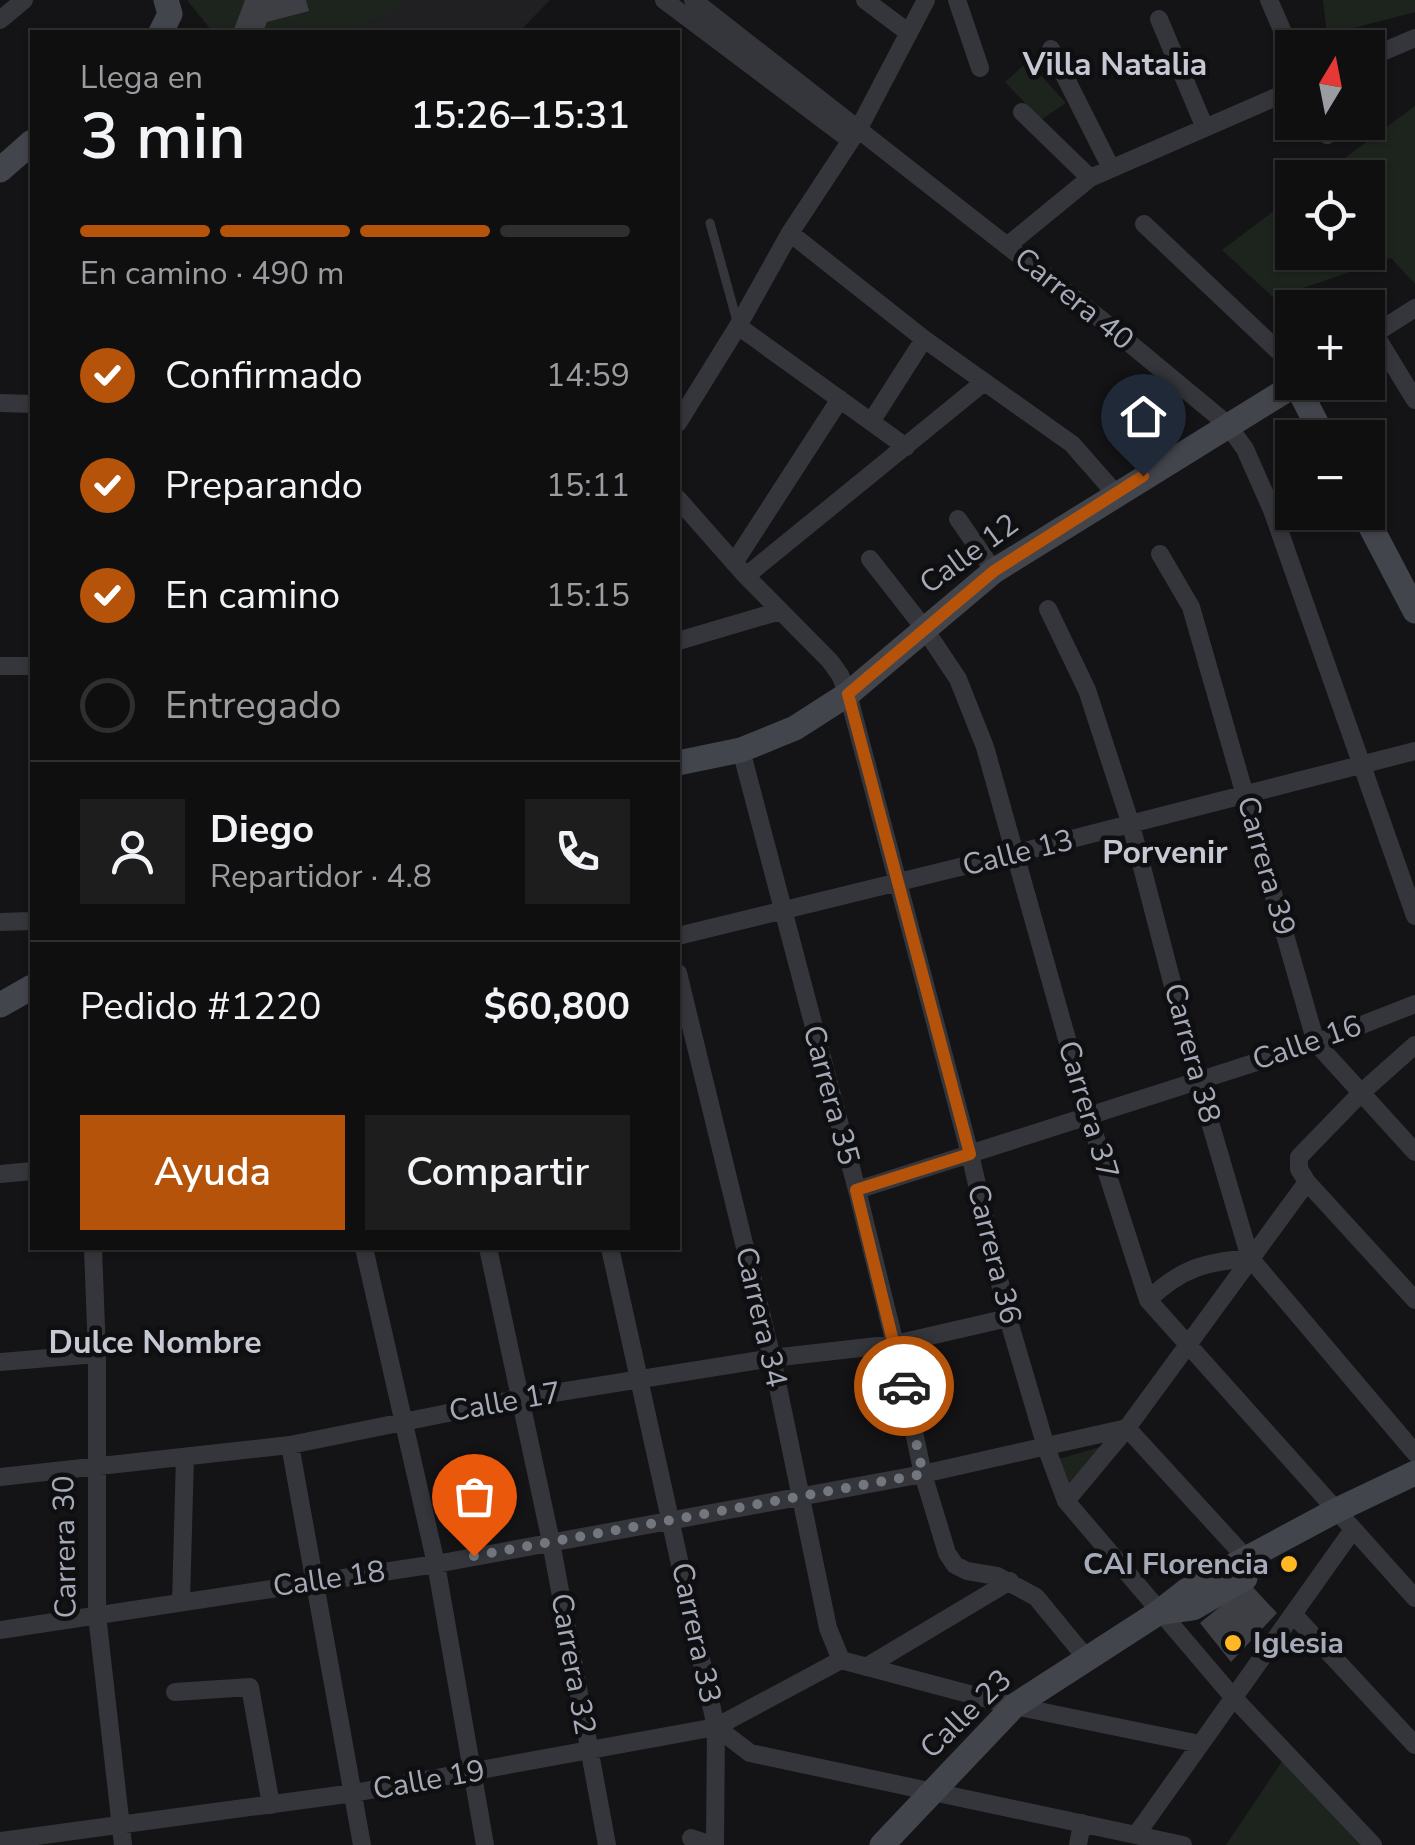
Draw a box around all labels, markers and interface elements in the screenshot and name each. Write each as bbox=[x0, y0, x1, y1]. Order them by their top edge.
north arrow bbox=[1275, 30, 1385, 140]
map controls bbox=[1275, 30, 1385, 530]
district label: Villa Natalia bbox=[1022, 43, 1207, 86]
text: Llega en bbox=[80, 56, 203, 99]
text: 15:26–15:31 bbox=[411, 90, 630, 141]
text: 3 min bbox=[80, 92, 246, 181]
button: locate bbox=[1275, 160, 1385, 270]
street label: Carrera 40 bbox=[1006, 238, 1142, 360]
text: En camino · 490 m bbox=[80, 252, 344, 295]
button: + bbox=[1275, 290, 1385, 400]
icon: check bbox=[80, 348, 135, 403]
text: Confirmado bbox=[165, 350, 363, 401]
text: 14:59 bbox=[546, 354, 630, 397]
pin bbox=[1101, 374, 1186, 477]
icon: home bbox=[1116, 389, 1171, 444]
button: − bbox=[1275, 420, 1385, 530]
icon: check bbox=[80, 458, 135, 513]
text: Preparando bbox=[165, 460, 363, 511]
text: 15:11 bbox=[546, 464, 630, 507]
street label: Calle 12 bbox=[911, 504, 1027, 604]
icon: check bbox=[80, 568, 135, 623]
text: En camino bbox=[165, 570, 340, 621]
text: 15:15 bbox=[546, 574, 630, 617]
text: Entregado bbox=[165, 680, 341, 731]
street label: Carrera 39 bbox=[1227, 792, 1305, 940]
button: person bbox=[80, 799, 185, 904]
button: phone bbox=[525, 799, 630, 904]
text: Diego bbox=[210, 804, 314, 855]
street label: Calle 13 bbox=[958, 819, 1078, 887]
district label: Porvenir bbox=[1102, 831, 1228, 874]
text: Repartidor · 4.8 bbox=[210, 855, 432, 898]
street label: Carrera 38 bbox=[1154, 979, 1230, 1127]
text: Pedido #1220 bbox=[80, 981, 321, 1032]
text: $60,800 bbox=[484, 981, 630, 1032]
street label: Calle 16 bbox=[1247, 1005, 1367, 1081]
street label: Carrera 35 bbox=[793, 1021, 869, 1169]
street label: Carrera 37 bbox=[1047, 1036, 1129, 1184]
button: Ayuda bbox=[80, 1115, 345, 1230]
button: Compartir bbox=[365, 1115, 630, 1230]
street label: Carrera 36 bbox=[957, 1180, 1031, 1328]
street label: Carrera 34 bbox=[725, 1243, 797, 1391]
district label: Dulce Nombre bbox=[49, 1321, 262, 1364]
courier bbox=[854, 1336, 954, 1436]
icon: car bbox=[877, 1359, 932, 1414]
street label: Calle 17 bbox=[446, 1372, 564, 1432]
pin bbox=[432, 1454, 517, 1557]
icon: bag bbox=[447, 1469, 502, 1524]
street label: Carrera 30 bbox=[43, 1475, 87, 1619]
place label: CAI Florencia bbox=[1083, 1544, 1269, 1585]
street label: Calle 18 bbox=[270, 1551, 388, 1607]
marker: CAI Florencia bbox=[1278, 1553, 1300, 1575]
street label: Carrera 33 bbox=[661, 1559, 731, 1707]
street label: Carrera 32 bbox=[540, 1590, 606, 1738]
place label: Iglesia bbox=[1253, 1623, 1344, 1664]
marker: Iglesia bbox=[1222, 1632, 1244, 1654]
street label: Calle 23 bbox=[911, 1660, 1021, 1768]
street label: Calle 19 bbox=[370, 1750, 488, 1810]

